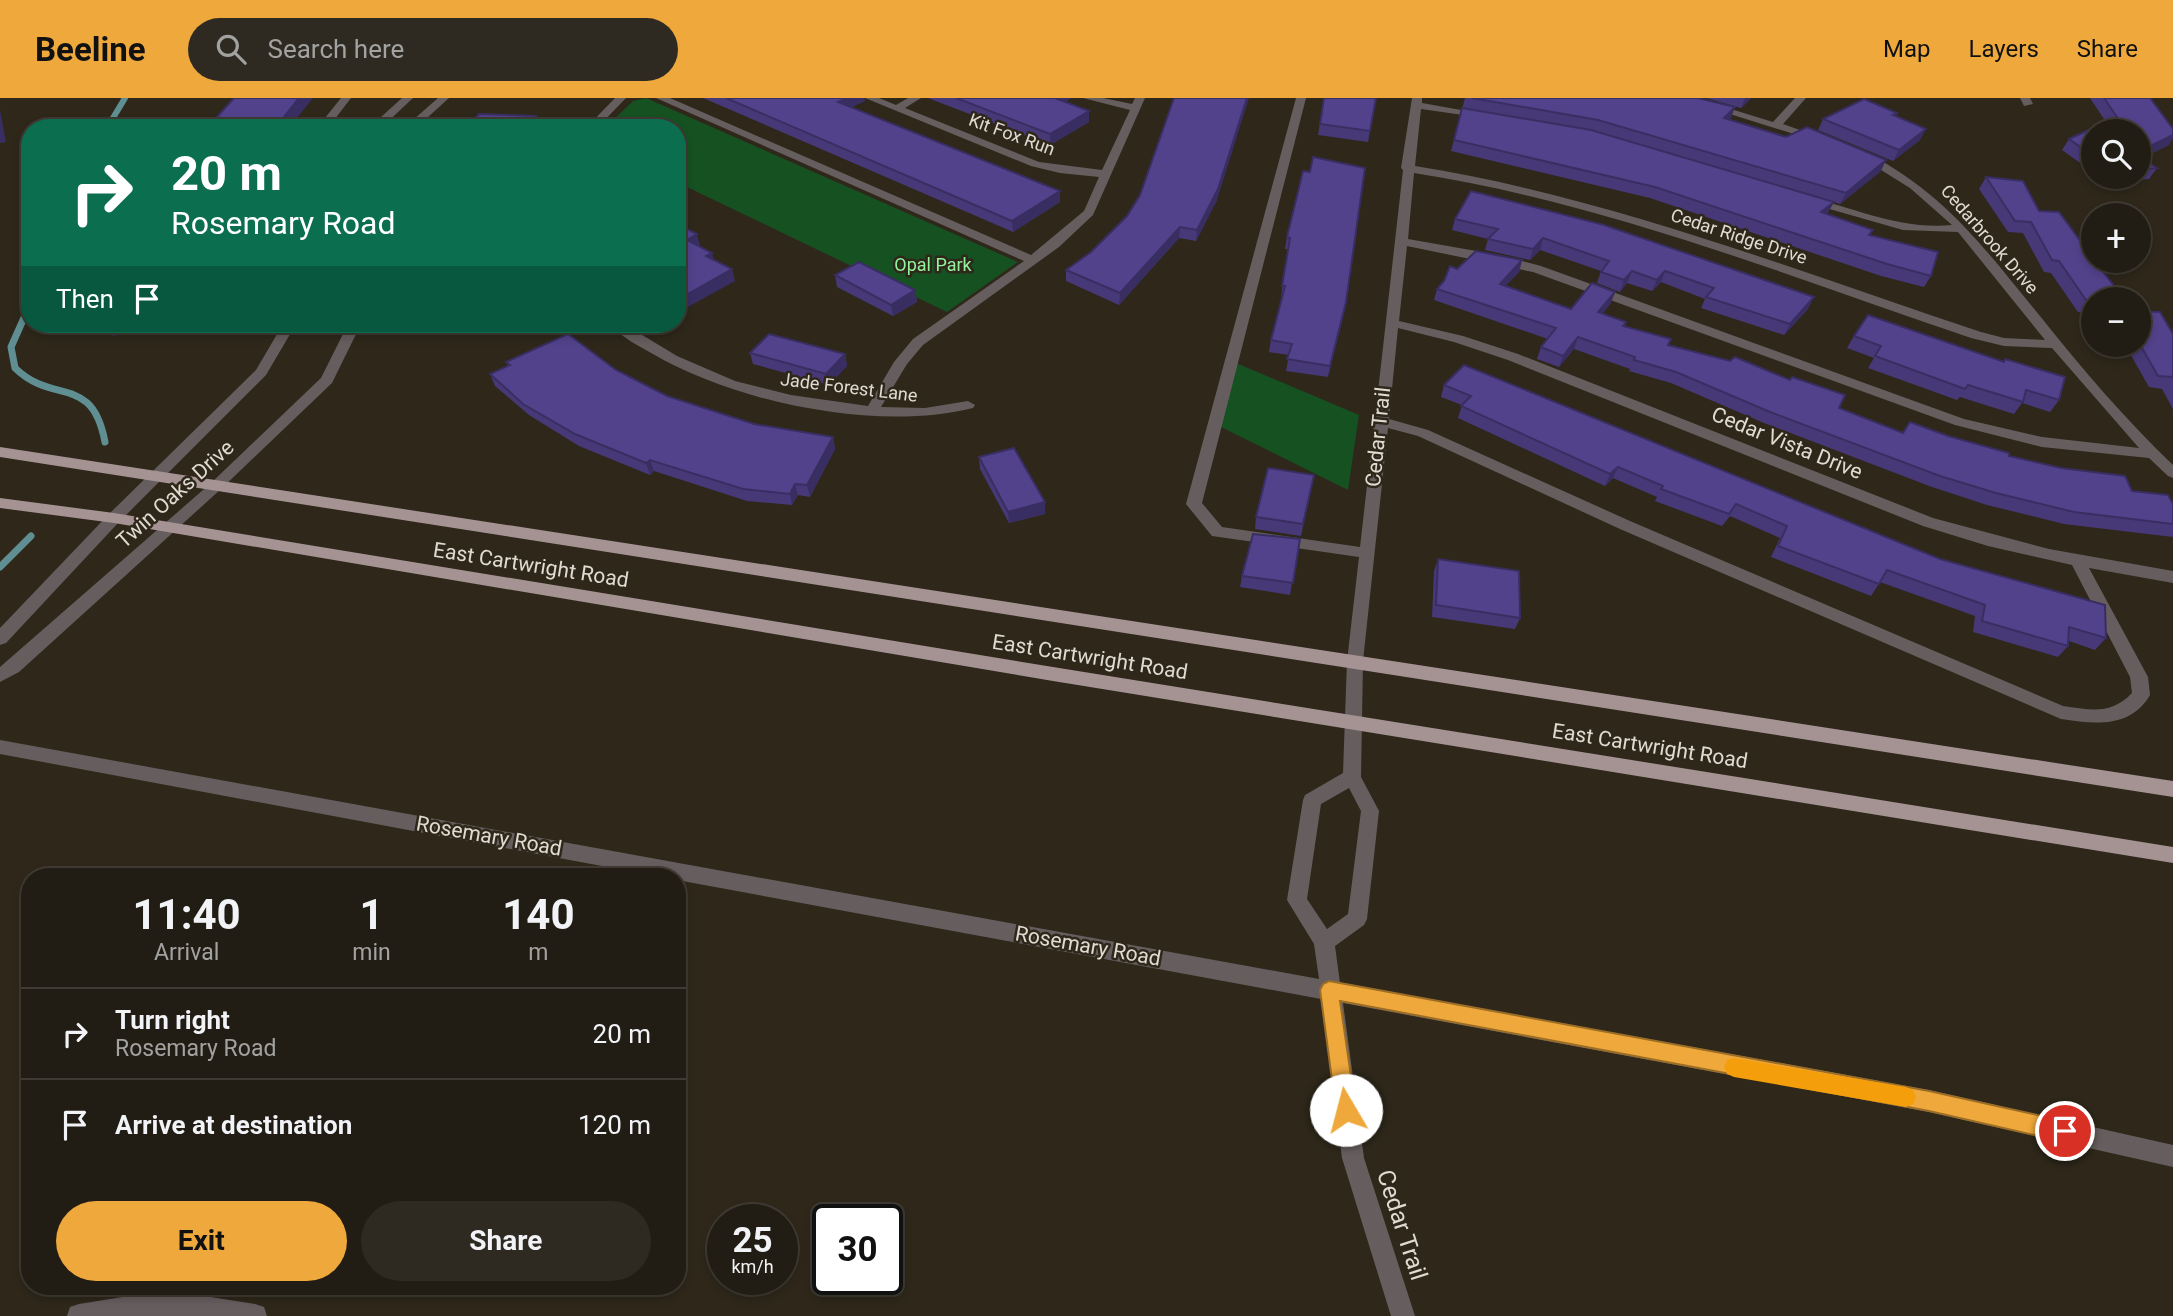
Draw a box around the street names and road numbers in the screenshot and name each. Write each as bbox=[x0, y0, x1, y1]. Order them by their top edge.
street label: Kit Fox Run bbox=[966, 109, 1058, 159]
street label: Cedarbrook Drive bbox=[1937, 180, 2043, 298]
street label: Cedar Ridge Drive bbox=[1668, 204, 1810, 268]
street label: Jade Forest Lane bbox=[779, 368, 919, 406]
street label: Cedar Trail bbox=[1361, 386, 1395, 488]
street label: Cedar Vista Drive bbox=[1708, 402, 1866, 484]
street label: Twin Oaks Drive bbox=[111, 435, 239, 553]
street label: East Cartwright Road bbox=[432, 538, 630, 592]
street label: East Cartwright Road bbox=[991, 630, 1189, 684]
street label: East Cartwright Road bbox=[1551, 719, 1749, 773]
street label: Rosemary Road bbox=[414, 811, 564, 861]
street label: Rosemary Road bbox=[1013, 921, 1163, 971]
street label: Cedar Trail bbox=[1371, 1166, 1433, 1284]

